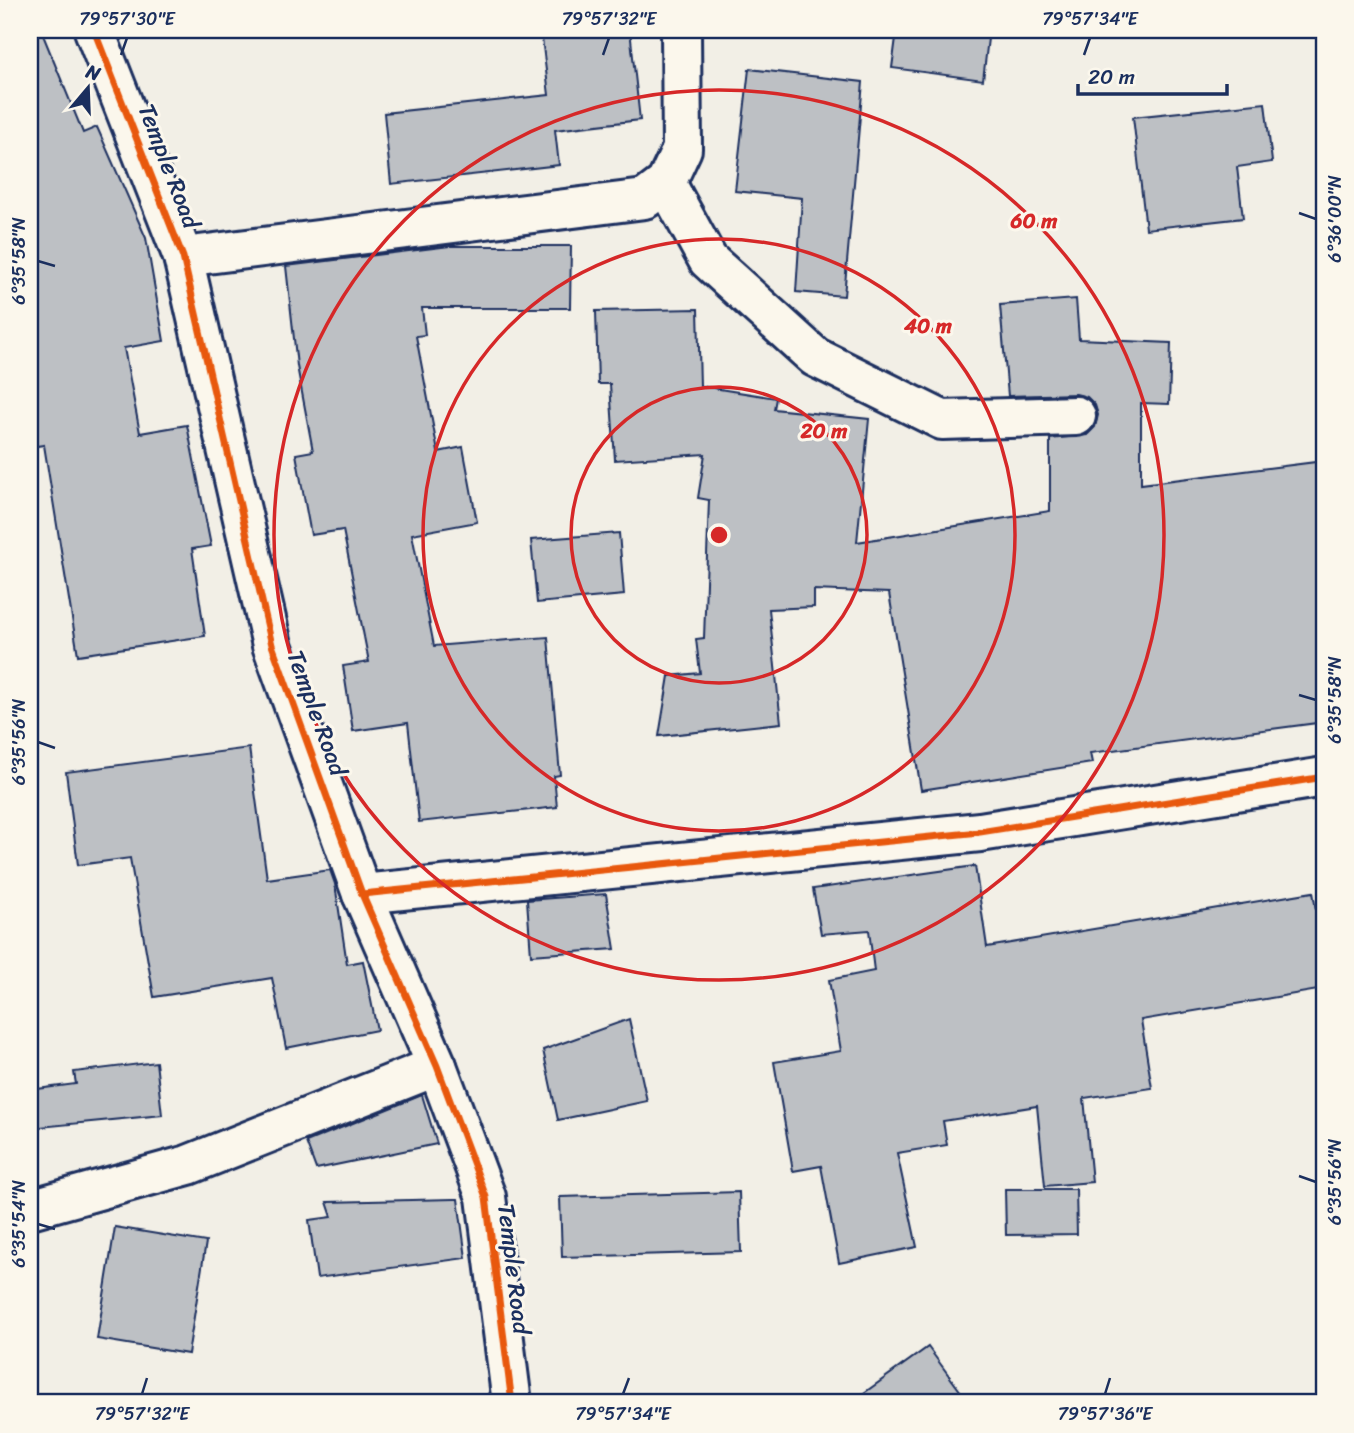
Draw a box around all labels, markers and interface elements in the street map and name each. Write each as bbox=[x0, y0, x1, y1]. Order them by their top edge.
text: 79°57'30"E bbox=[79, 3, 176, 35]
text: 79°57'32"E bbox=[562, 3, 657, 35]
text: 79°57'34"E bbox=[1042, 3, 1139, 35]
north arrow bbox=[52, 52, 122, 122]
scale bar bbox=[1078, 52, 1226, 96]
text: N bbox=[81, 54, 106, 90]
text: 20 m bbox=[1088, 58, 1135, 96]
street label: Temple Road bbox=[126, 97, 213, 237]
text: 6°36'00"N bbox=[1319, 175, 1351, 263]
text: 60 m bbox=[1010, 202, 1058, 240]
text: 6°35'58"N bbox=[3, 217, 35, 305]
text: 40 m bbox=[903, 307, 953, 345]
text: 20 m bbox=[800, 412, 848, 450]
centre of rings bbox=[707, 523, 731, 547]
street label: Temple Road bbox=[275, 644, 360, 784]
text: 6°35'58"N bbox=[1319, 656, 1351, 744]
text: 6°35'56"N bbox=[3, 698, 35, 785]
text: 6°35'56"N bbox=[1319, 1138, 1351, 1225]
text: 6°35'54"N bbox=[3, 1180, 35, 1268]
street label: Temple Road bbox=[485, 1201, 543, 1339]
text: 79°57'32"E bbox=[95, 1398, 190, 1430]
text: 79°57'34"E bbox=[575, 1398, 672, 1430]
text: 79°57'36"E bbox=[1058, 1398, 1153, 1430]

